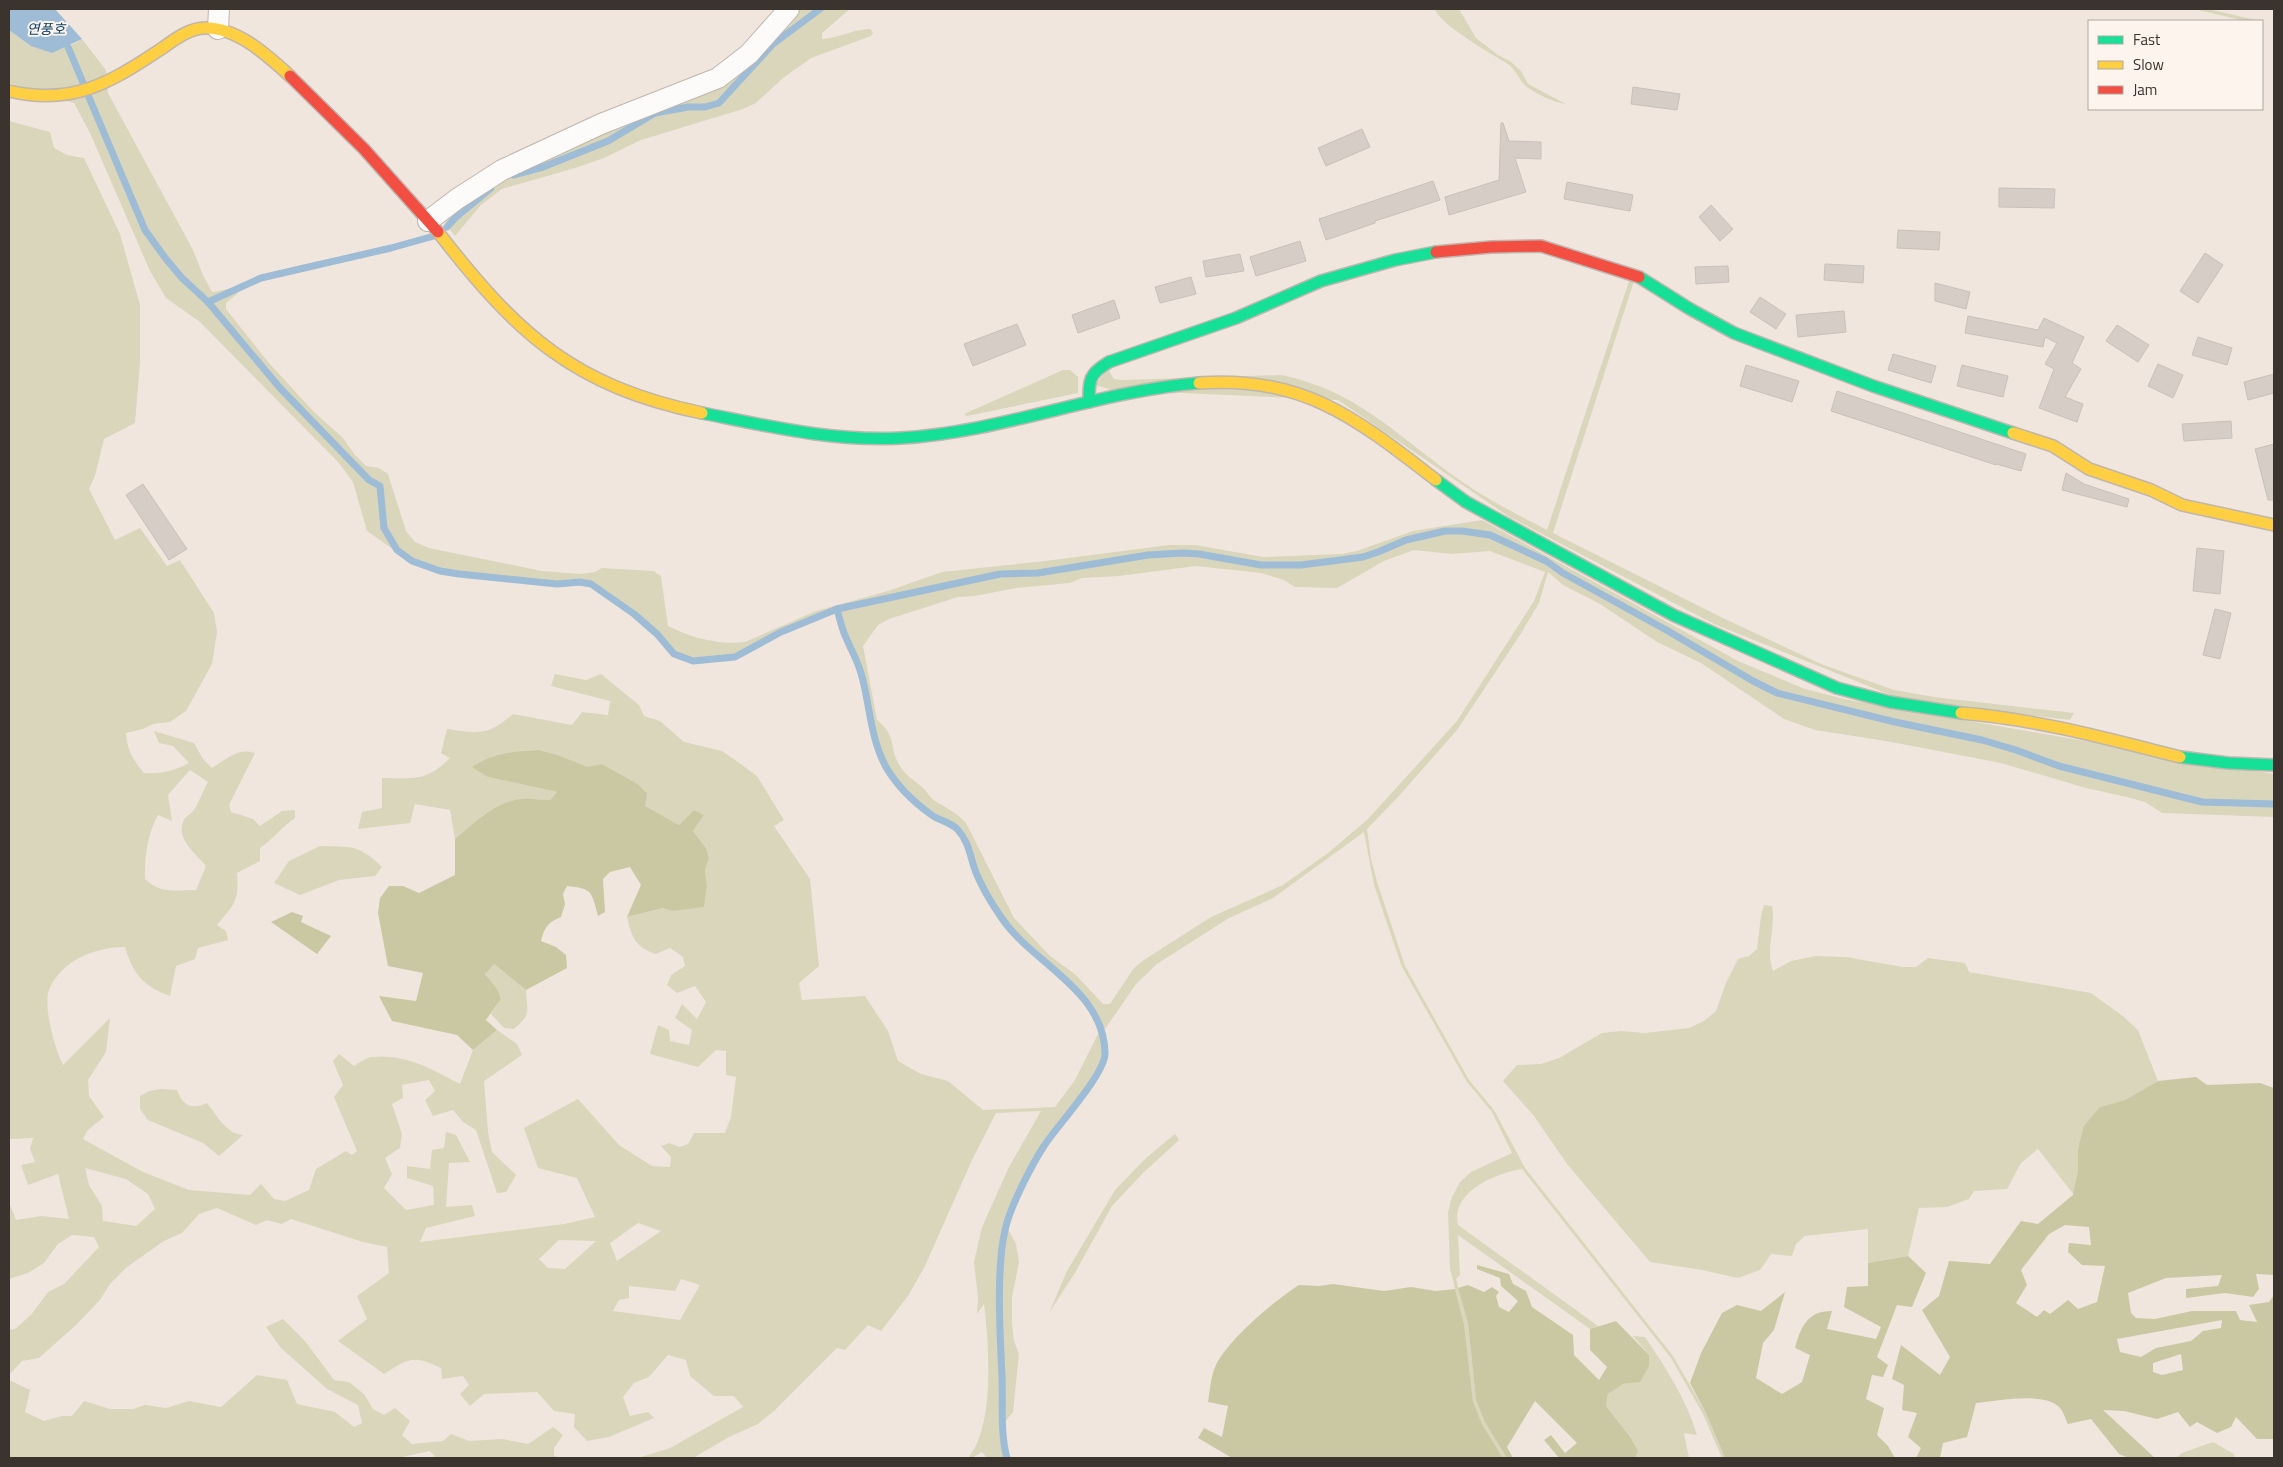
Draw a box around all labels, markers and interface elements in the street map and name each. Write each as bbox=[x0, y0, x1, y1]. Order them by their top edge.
water label: 연풍호 bbox=[27, 18, 66, 39]
legend bbox=[2088, 20, 2263, 110]
text: Fast bbox=[2133, 28, 2161, 51]
text: Slow bbox=[2133, 53, 2164, 76]
text: Jam bbox=[2133, 78, 2157, 101]

